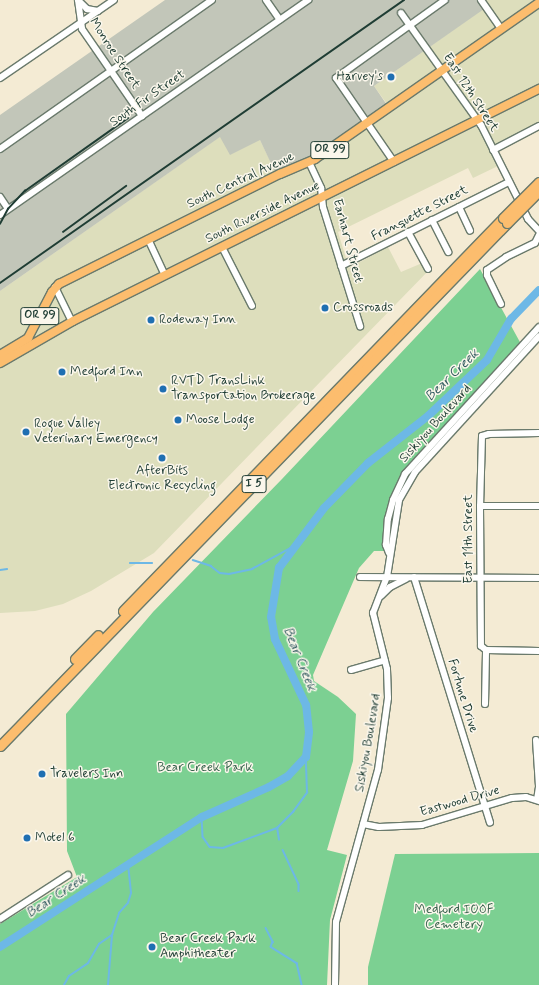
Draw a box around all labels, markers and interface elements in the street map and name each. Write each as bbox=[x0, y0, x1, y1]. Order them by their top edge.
street label: Monroe Street bbox=[85, 15, 143, 93]
street label: East 12th Street bbox=[439, 51, 501, 135]
street label: South Fir Street bbox=[108, 67, 188, 131]
place label: Harvey's bbox=[336, 69, 383, 85]
marker: Harvey's bbox=[386, 72, 396, 82]
road number: OR 99 bbox=[310, 140, 350, 160]
street label: South Central Avenue bbox=[184, 149, 298, 213]
street label: South Riverside Avenue bbox=[203, 178, 323, 248]
street label: Franquette Street bbox=[369, 183, 471, 245]
street label: Earhart Street bbox=[328, 196, 366, 286]
place label: Crossroads bbox=[333, 300, 393, 316]
marker: Crossroads bbox=[320, 303, 330, 313]
road number: OR 99 bbox=[20, 306, 60, 326]
place label: Rodeway Inn bbox=[159, 312, 233, 328]
marker: Rodeway Inn bbox=[146, 315, 156, 325]
water label: Bear Creek bbox=[422, 346, 482, 404]
place label: Medford Inn bbox=[70, 364, 140, 380]
marker: Medford Inn bbox=[57, 367, 67, 377]
place label: RVTD TransLink Transportation Brokerage bbox=[171, 374, 316, 405]
street label: Siskiyou Boulevard bbox=[398, 383, 474, 465]
marker: RVTD TransLink Transportation Brokerage bbox=[158, 384, 168, 394]
place label: Moose Lodge bbox=[186, 412, 256, 428]
marker: Moose Lodge bbox=[173, 415, 183, 425]
place label: Rogue Valley Veterinary Emergency bbox=[34, 417, 156, 448]
marker: Rogue Valley Veterinary Emergency bbox=[21, 427, 31, 437]
marker: AfterBits Electronic Recycling bbox=[157, 453, 167, 463]
place label: AfterBits Electronic Recycling bbox=[108, 464, 216, 495]
road number: I 5 bbox=[241, 474, 267, 494]
street label: East 11th Street bbox=[461, 494, 477, 584]
water label: Bear Creek bbox=[280, 625, 320, 693]
street label: Fortune Drive bbox=[443, 658, 481, 734]
street label: Siskiyou Boulevard bbox=[353, 694, 385, 792]
park label: Bear Creek Park bbox=[159, 760, 251, 776]
place label: Travelers Inn bbox=[50, 766, 123, 782]
marker: Travelers Inn bbox=[37, 769, 47, 779]
street label: Eastwood Drive bbox=[419, 783, 501, 821]
place label: Motel 6 bbox=[35, 830, 75, 846]
marker: Motel 6 bbox=[22, 833, 32, 843]
water label: Bear Creek bbox=[23, 871, 89, 921]
park label: Medford IOOF Cemetery bbox=[414, 903, 494, 934]
place label: Bear Creek Park Amphitheater bbox=[160, 932, 252, 963]
marker: Bear Creek Park Amphitheater bbox=[147, 942, 157, 952]

